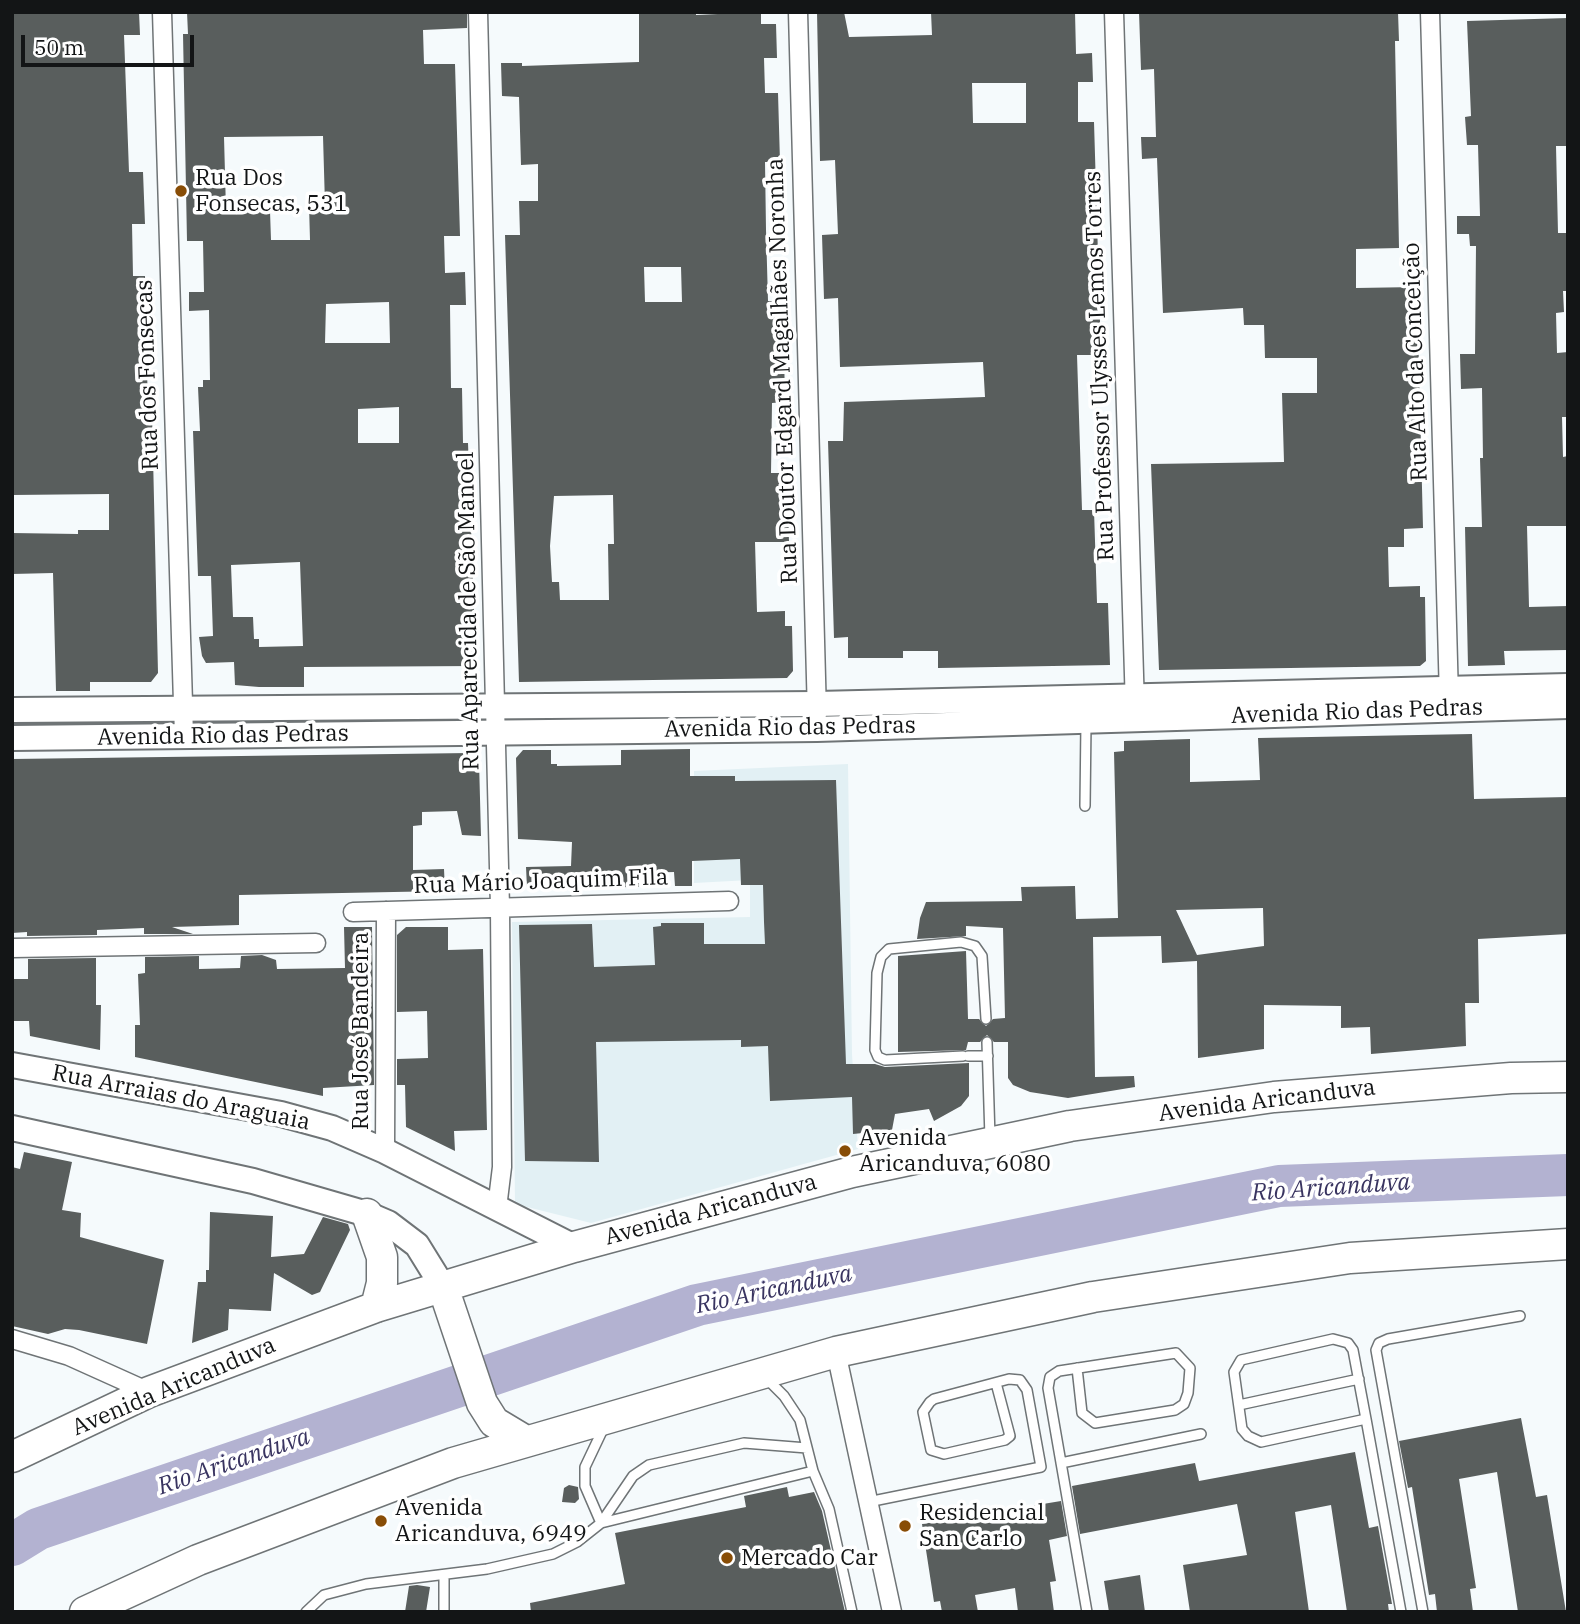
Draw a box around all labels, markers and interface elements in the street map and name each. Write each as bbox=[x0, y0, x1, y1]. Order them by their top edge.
scale bar bbox=[24, 21, 198, 65]
text: 50 m bbox=[34, 33, 84, 61]
street label: Rua Doutor Edgard Magalhães Noronha bbox=[762, 158, 804, 584]
place label: Rua Dos Fonsecas, 531 bbox=[195, 164, 348, 218]
street label: Rua Professor Ulysses Lemos Torres bbox=[1079, 170, 1121, 562]
marker: Rua Dos Fonsecas, 531 bbox=[173, 183, 189, 199]
street label: Rua Alto da Conceição bbox=[1398, 242, 1434, 482]
street label: Rua dos Fonsecas bbox=[131, 279, 165, 471]
street label: Rua Aparecida de São Manoel bbox=[452, 451, 486, 771]
street label: Avenida Rio das Pedras bbox=[1231, 694, 1483, 730]
street label: Avenida Rio das Pedras bbox=[664, 712, 916, 744]
street label: Avenida Rio das Pedras bbox=[97, 720, 349, 752]
street label: Rua Mário Joaquim Fila bbox=[413, 864, 669, 900]
street label: Rua José Bandeira bbox=[347, 932, 375, 1130]
street label: Rua Arraias do Araguaia bbox=[50, 1059, 312, 1137]
street label: Avenida Aricanduva bbox=[1157, 1074, 1377, 1128]
place label: Avenida Aricanduva, 6080 bbox=[859, 1124, 1051, 1178]
marker: Avenida Aricanduva, 6080 bbox=[837, 1143, 853, 1159]
street label: Avenida Aricanduva bbox=[602, 1168, 820, 1252]
water label: Rio Aricanduva bbox=[1251, 1168, 1411, 1208]
water label: Rio Aricanduva bbox=[693, 1259, 855, 1321]
street label: Avenida Aricanduva bbox=[68, 1332, 280, 1442]
water label: Rio Aricanduva bbox=[154, 1422, 314, 1502]
place label: Avenida Aricanduva, 6949 bbox=[395, 1494, 587, 1548]
place label: Residencial San Carlo bbox=[919, 1499, 1044, 1553]
marker: Avenida Aricanduva, 6949 bbox=[373, 1513, 389, 1529]
marker: Residencial San Carlo bbox=[897, 1518, 913, 1534]
place label: Mercado Car bbox=[741, 1544, 878, 1572]
marker: Mercado Car bbox=[719, 1550, 735, 1566]

